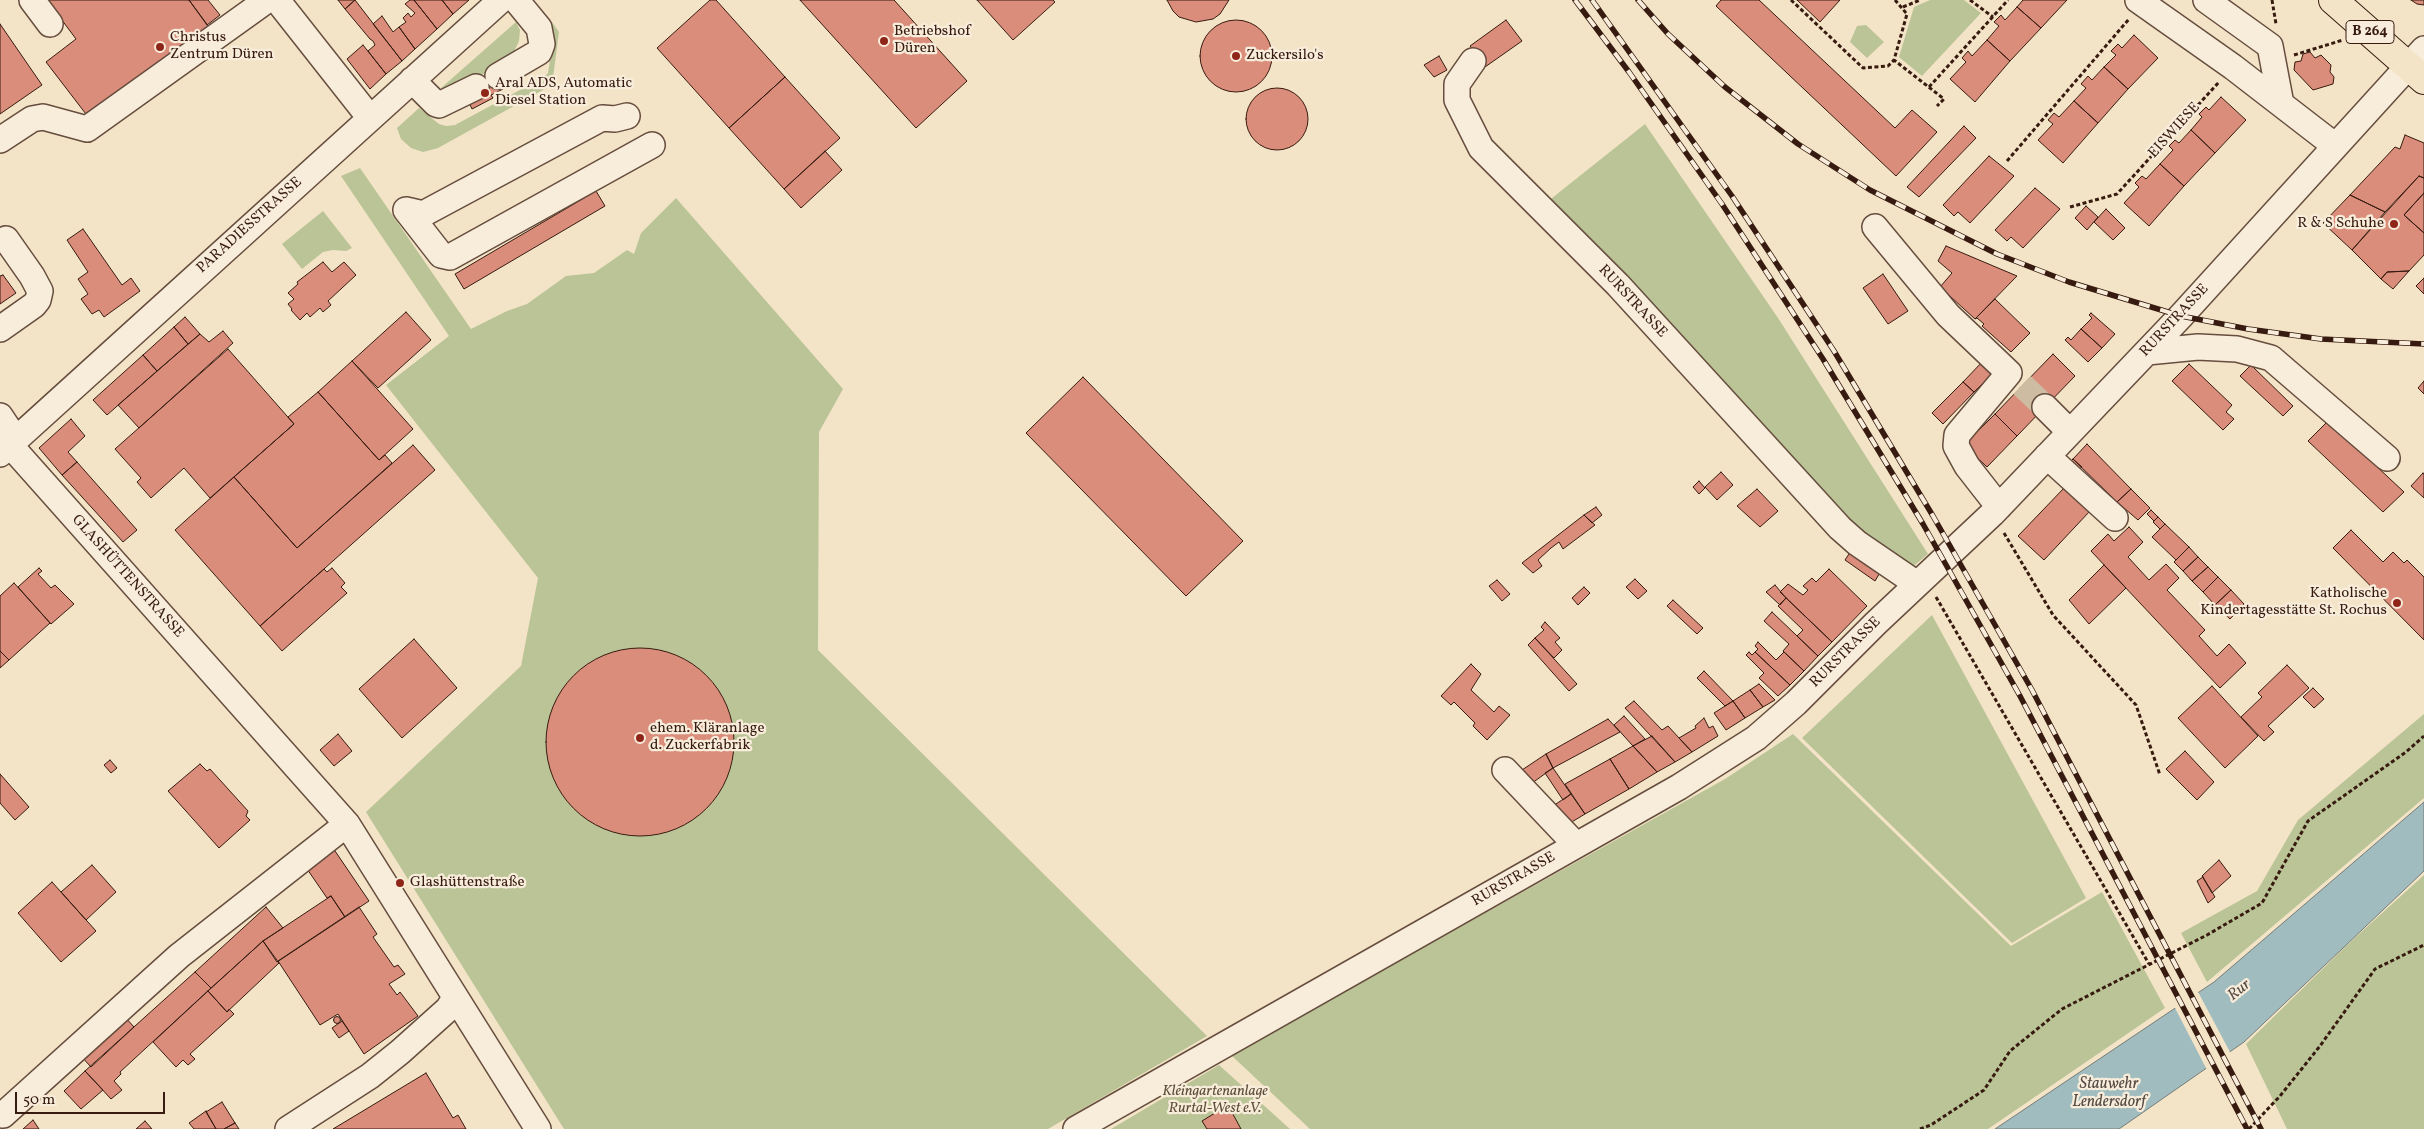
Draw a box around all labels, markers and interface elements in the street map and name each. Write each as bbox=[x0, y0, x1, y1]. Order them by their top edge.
road number: B 264 bbox=[2346, 21, 2394, 44]
place label: Betriebshof Düren bbox=[894, 23, 970, 58]
place label: Christus Zentrum Düren bbox=[170, 29, 274, 64]
marker: Betriebshof Düren bbox=[878, 35, 890, 47]
marker: Christus Zentrum Düren bbox=[154, 41, 166, 53]
place label: Zuckersilo's bbox=[1246, 47, 1324, 65]
marker: Zuckersilo's bbox=[1230, 50, 1242, 62]
place label: Aral ADS, Automatic Diesel Station bbox=[495, 75, 632, 110]
marker: Aral ADS, Automatic Diesel Station bbox=[479, 87, 491, 99]
street label: EISWIESE bbox=[2145, 99, 2205, 163]
street label: PARADIESSTRASSE bbox=[194, 174, 306, 278]
place label: R & S Schuhe bbox=[2297, 215, 2384, 233]
marker: R & S Schuhe bbox=[2388, 218, 2400, 230]
street label: RURSTRASSE bbox=[1594, 262, 1670, 342]
street label: RURSTRASSE bbox=[2137, 281, 2213, 361]
street label: GLASHÜTTENSTRASSE bbox=[67, 512, 187, 642]
place label: Katholische Kindertagesstätte St. Rochus bbox=[2200, 585, 2387, 620]
marker: Katholische Kindertagesstätte St. Rochus bbox=[2391, 597, 2403, 609]
street label: RURSTRASSE bbox=[1807, 614, 1885, 692]
place label: ehem. Kläranlage d. Zuckerfabrik bbox=[650, 720, 765, 755]
marker: ehem. Kläranlage d. Zuckerfabrik bbox=[634, 732, 646, 744]
street label: RURSTRASSE bbox=[1469, 849, 1559, 911]
place label: Glashüttenstraße bbox=[410, 874, 525, 892]
marker: Glashüttenstraße bbox=[394, 877, 406, 889]
water label: Rur bbox=[2225, 976, 2255, 1006]
water label: Stauwehr Lendersdorf bbox=[2072, 1075, 2146, 1113]
scale bar bbox=[18, 1082, 168, 1114]
park label: Kleingartenanlage Rurtal-West e.V. bbox=[1162, 1083, 1268, 1118]
text: 50 m bbox=[23, 1090, 55, 1111]

